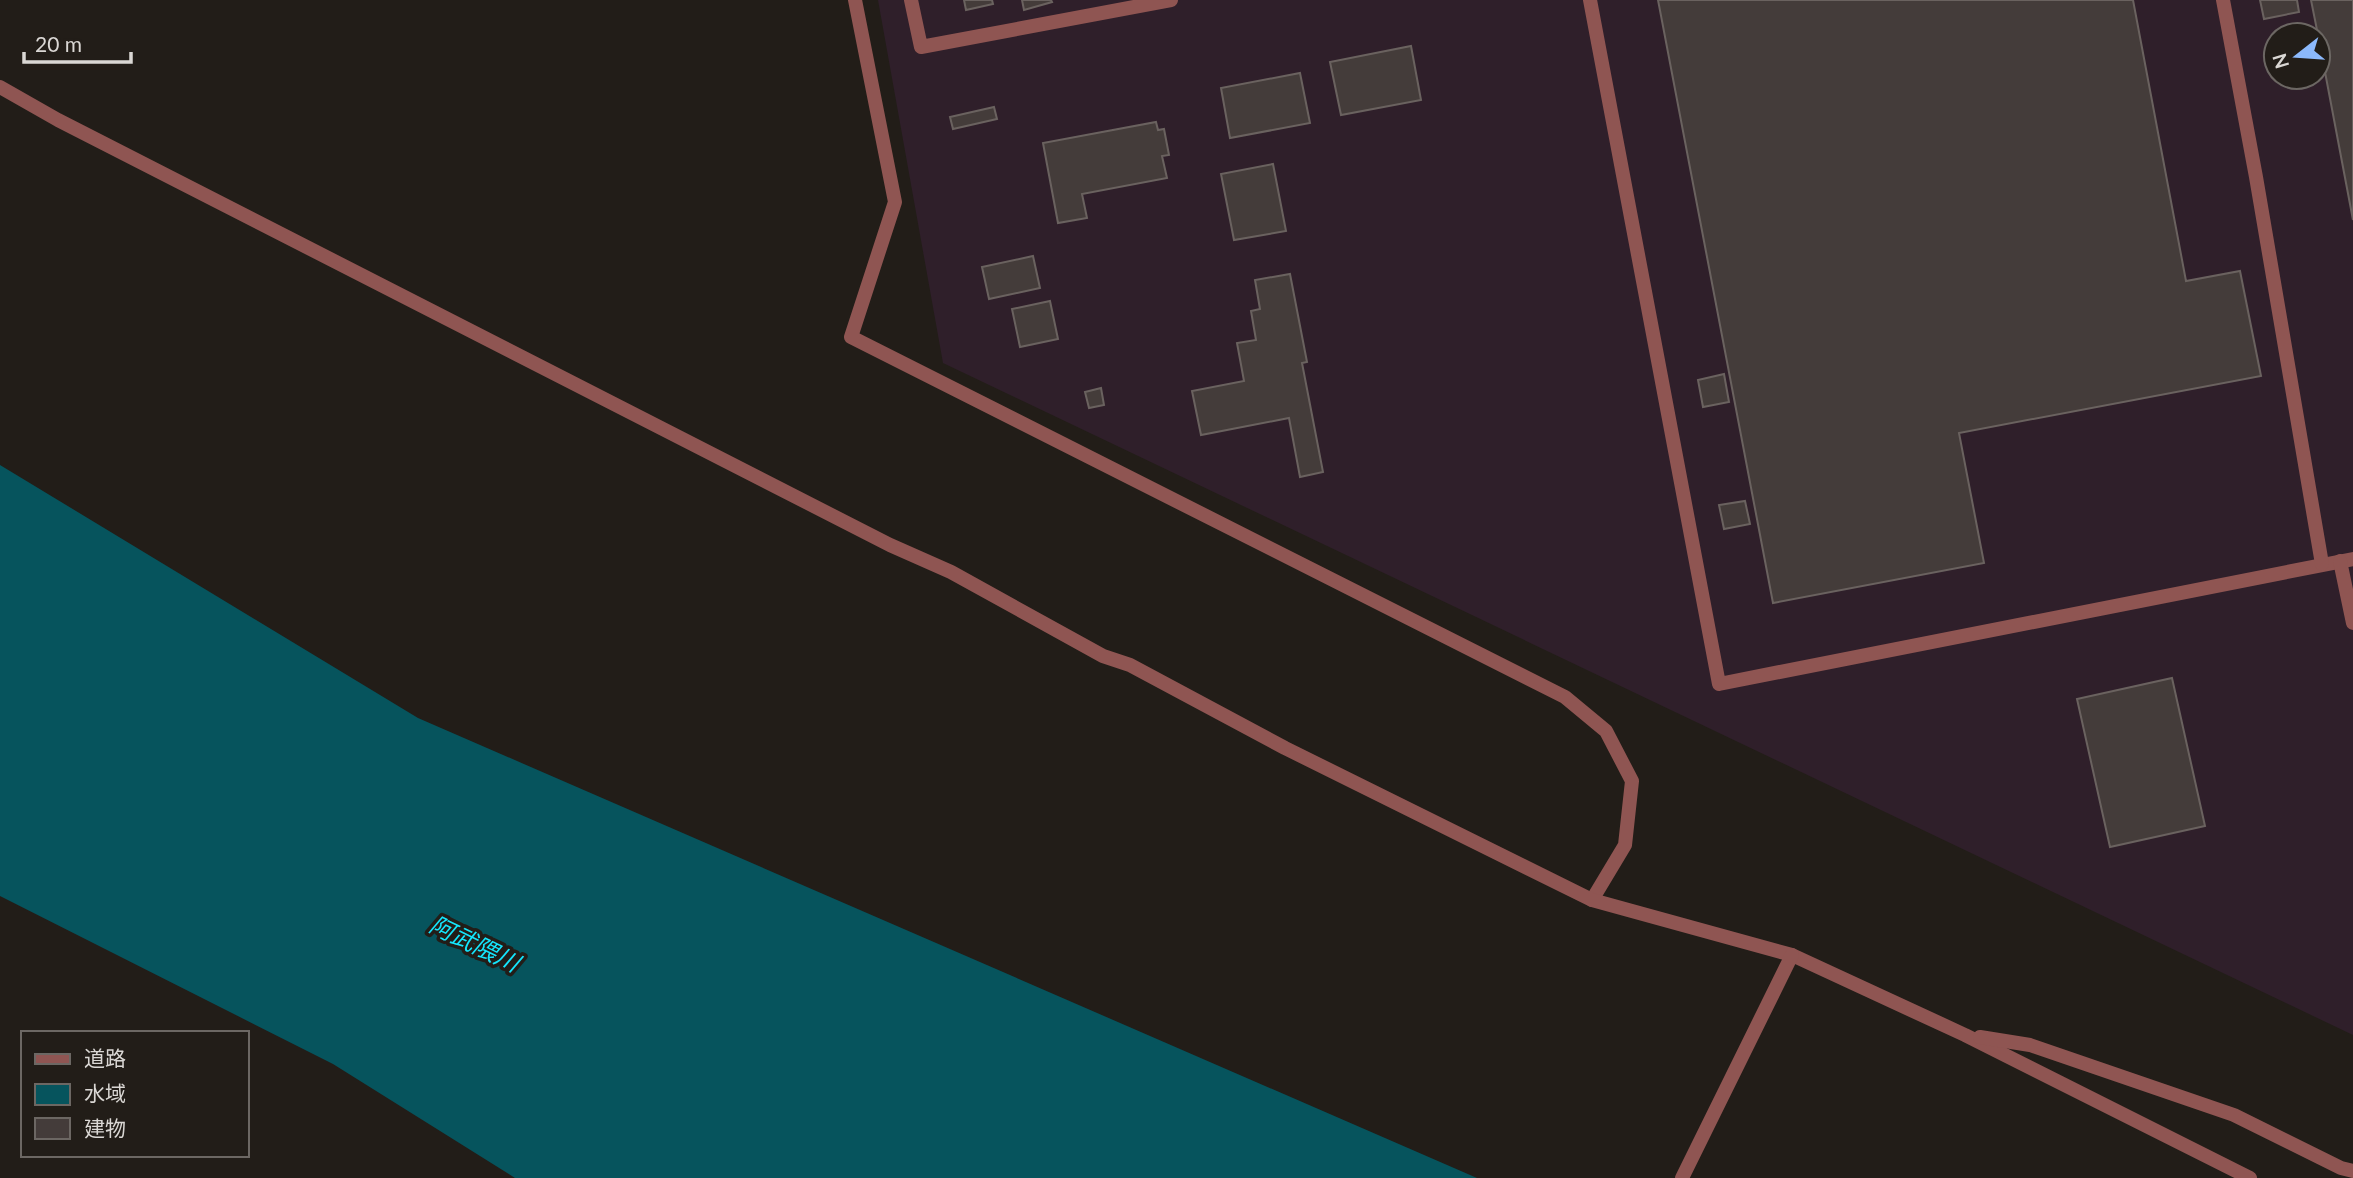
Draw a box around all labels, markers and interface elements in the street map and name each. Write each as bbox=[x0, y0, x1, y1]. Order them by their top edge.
scale bar bbox=[24, 21, 131, 65]
north arrow bbox=[2262, 21, 2332, 91]
text: 20 m bbox=[35, 31, 82, 56]
text: N bbox=[2267, 51, 2293, 71]
water label: 阿武隈川 bbox=[426, 909, 527, 978]
legend bbox=[21, 1031, 248, 1157]
text: 道路 bbox=[84, 1045, 126, 1070]
text: 水域 bbox=[84, 1080, 126, 1105]
text: 建物 bbox=[84, 1115, 126, 1140]

